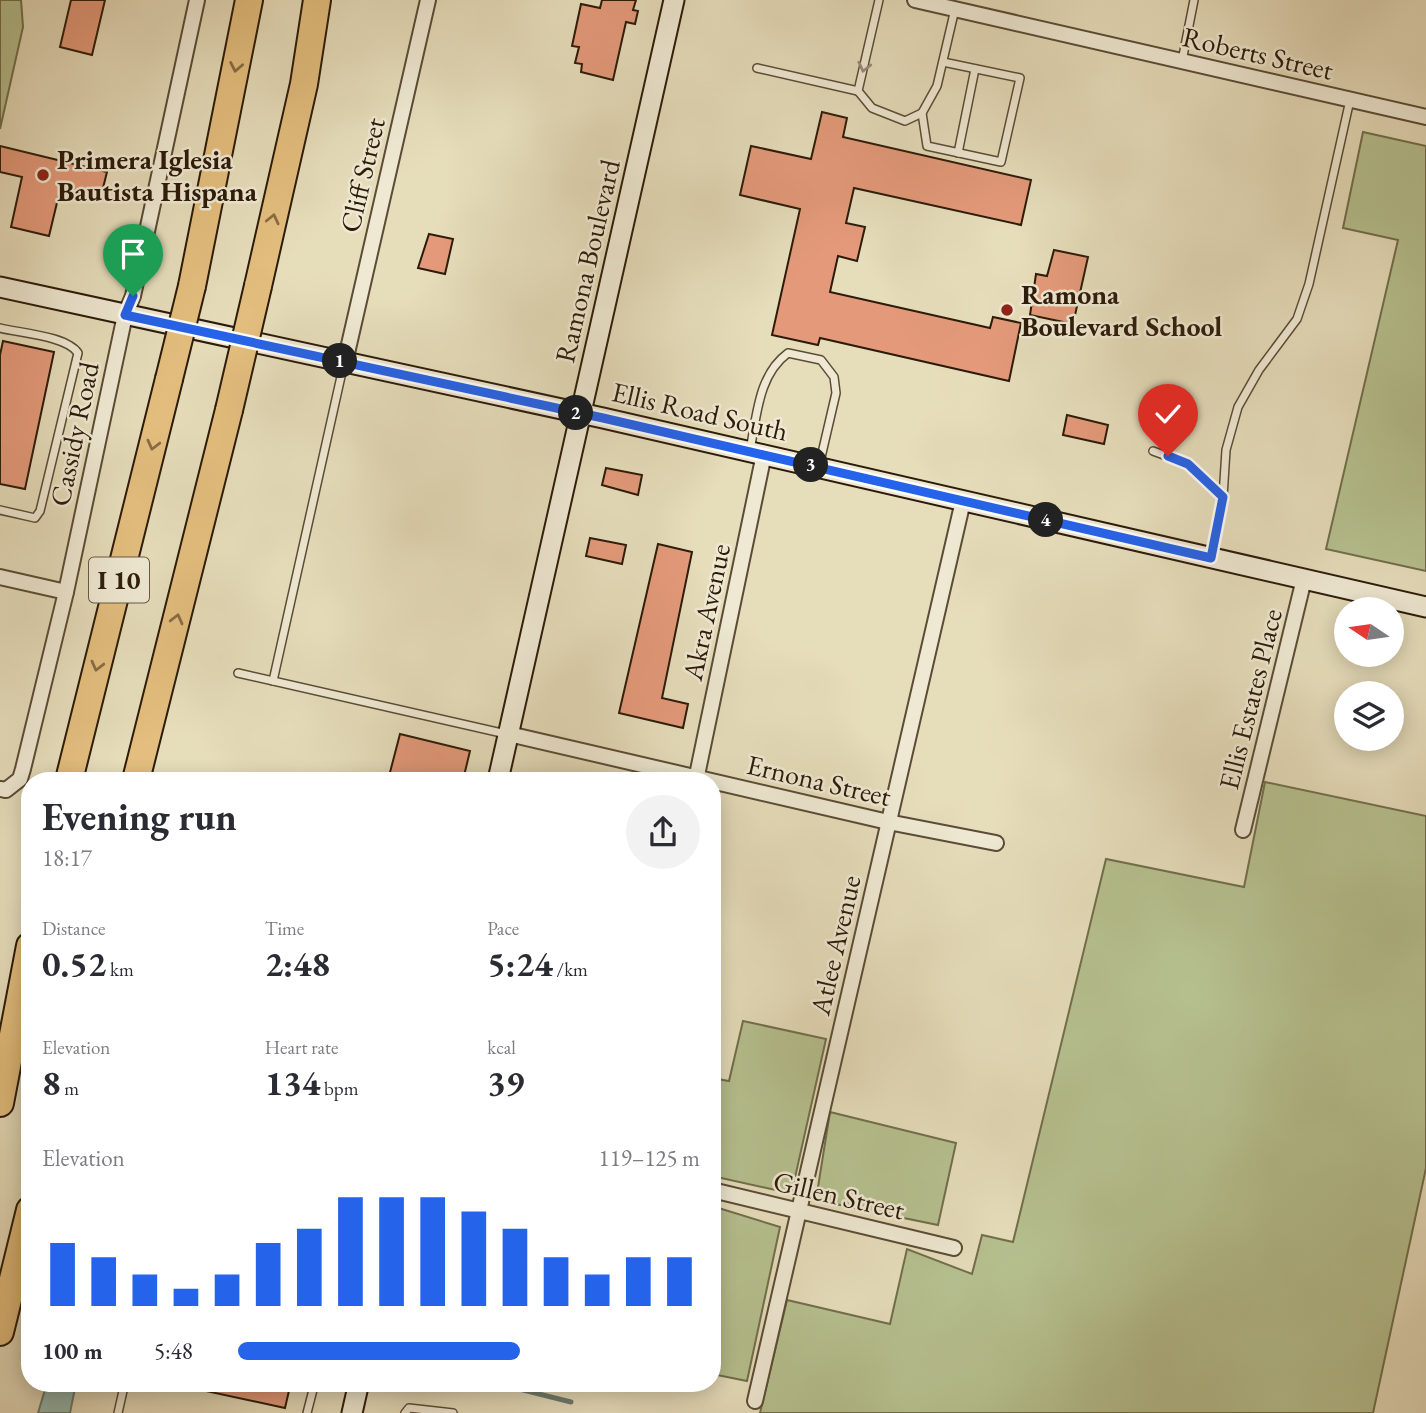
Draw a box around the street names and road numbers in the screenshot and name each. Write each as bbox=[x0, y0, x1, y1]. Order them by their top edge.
street label: Roberts Street bbox=[1179, 18, 1337, 88]
street label: Cliff Street bbox=[331, 114, 393, 236]
street label: Ramona Boulevard bbox=[546, 155, 628, 366]
street label: Cassidy Road bbox=[41, 358, 107, 509]
street label: Ellis Road South bbox=[608, 373, 792, 449]
street label: Akra Avenue bbox=[674, 540, 738, 685]
road number: I 10 bbox=[89, 558, 149, 602]
street label: Ellis Estates Place bbox=[1210, 605, 1290, 793]
street label: Ernona Street bbox=[743, 746, 895, 814]
street label: Atlee Avenue bbox=[801, 872, 869, 1019]
street label: Gillen Street bbox=[770, 1162, 908, 1228]

